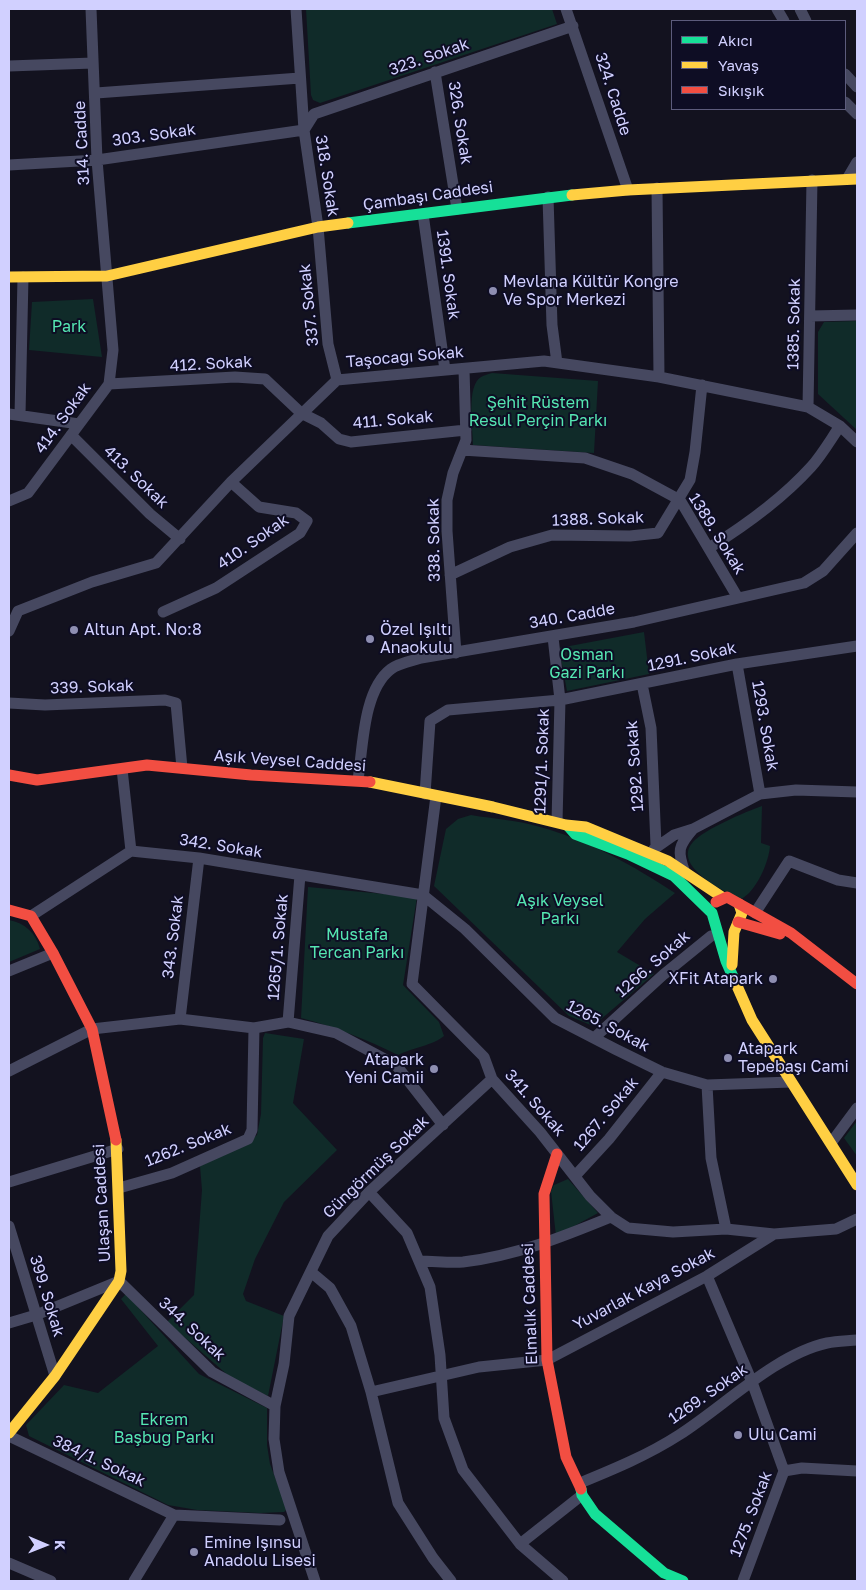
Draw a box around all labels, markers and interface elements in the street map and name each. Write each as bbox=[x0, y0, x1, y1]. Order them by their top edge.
legend bbox=[671, 20, 846, 110]
text: Akıcı bbox=[718, 31, 753, 49]
street label: 323. Sokak bbox=[386, 34, 472, 80]
street label: 324. Cadde bbox=[591, 50, 635, 138]
text: Yavaş bbox=[718, 56, 759, 74]
street label: 326. Sokak bbox=[444, 80, 476, 166]
text: Sıkışık bbox=[718, 81, 765, 99]
street label: 314. Cadde bbox=[70, 100, 94, 186]
street label: 303. Sokak bbox=[111, 120, 197, 150]
street label: 318. Sokak bbox=[311, 134, 343, 218]
street label: Çambaşı Caddesi bbox=[362, 177, 494, 215]
street label: 1391. Sokak bbox=[432, 229, 464, 321]
street label: 337. Sokak bbox=[295, 263, 323, 347]
place label: Mevlana Kültür Kongre Ve Spor Merkezi bbox=[503, 272, 679, 310]
street label: 1385. Sokak bbox=[784, 278, 804, 370]
marker: Mevlana Kültür Kongre Ve Spor Merkezi bbox=[487, 285, 499, 297]
park label: Park bbox=[52, 317, 86, 337]
street label: Taşocağı Sokak bbox=[345, 342, 465, 372]
street label: 412. Sokak bbox=[169, 352, 253, 376]
street label: 414. Sokak bbox=[31, 379, 95, 457]
park label: Şehit Rüstem Resul Perçin Parkı bbox=[469, 393, 607, 431]
street label: 411. Sokak bbox=[352, 407, 434, 433]
street label: 413. Sokak bbox=[100, 441, 172, 513]
street label: 1389. Sokak bbox=[684, 490, 750, 578]
street label: 338. Sokak bbox=[424, 498, 444, 582]
street label: 1388. Sokak bbox=[552, 508, 644, 530]
street label: 410. Sokak bbox=[213, 510, 293, 574]
street label: 340. Cadde bbox=[528, 599, 616, 633]
place label: Altun Apt. No:8 bbox=[84, 620, 202, 640]
place label: Özel Işıltı Anaokulu bbox=[380, 620, 453, 658]
marker: Altun Apt. No:8 bbox=[68, 624, 80, 636]
marker: Özel Işıltı Anaokulu bbox=[364, 633, 376, 645]
street label: 1291. Sokak bbox=[646, 638, 738, 676]
park label: Osman Gazi Parkı bbox=[549, 645, 625, 683]
street label: 339. Sokak bbox=[50, 676, 134, 698]
street label: 1293. Sokak bbox=[748, 679, 782, 773]
street label: 1291/1. Sokak bbox=[531, 708, 553, 814]
street label: 1292. Sokak bbox=[622, 720, 648, 812]
street label: Aşık Veysel Caddesi bbox=[213, 746, 367, 776]
street label: 342. Sokak bbox=[178, 830, 264, 862]
park label: Aşık Veysel Parkı bbox=[516, 891, 604, 929]
street label: 1265/1. Sokak bbox=[264, 893, 292, 1001]
street label: 343. Sokak bbox=[158, 894, 188, 980]
park label: Mustafa Tercan Parkı bbox=[310, 925, 404, 963]
street label: 1266. Sokak bbox=[612, 927, 694, 1001]
place label: XFit Atapark bbox=[669, 969, 763, 989]
marker: XFit Atapark bbox=[767, 973, 779, 985]
street label: 1265. Sokak bbox=[563, 996, 653, 1056]
place label: Atapark Tepebaşı Cami bbox=[738, 1039, 849, 1077]
place label: Atapark Yeni Camii bbox=[345, 1050, 424, 1088]
marker: Atapark Tepebaşı Cami bbox=[722, 1052, 734, 1064]
marker: Atapark Yeni Camii bbox=[428, 1063, 440, 1075]
street label: 341. Sokak bbox=[501, 1066, 569, 1140]
street label: 1267. Sokak bbox=[569, 1073, 643, 1155]
street label: Güngörmüş Sokak bbox=[319, 1112, 433, 1222]
street label: 1262. Sokak bbox=[142, 1119, 234, 1171]
street label: Ulaşan Caddesi bbox=[89, 1143, 115, 1263]
street label: Elmalık Caddesi bbox=[518, 1243, 542, 1365]
street label: Yuvarlak Kaya Sokak bbox=[570, 1243, 718, 1335]
street label: 399. Sokak bbox=[25, 1253, 69, 1339]
street label: 344. Sokak bbox=[155, 1293, 229, 1365]
street label: 1269. Sokak bbox=[665, 1360, 751, 1428]
park label: Ekrem Başbuğ Parkı bbox=[114, 1410, 214, 1448]
place label: Ulu Cami bbox=[748, 1425, 817, 1445]
marker: Ulu Cami bbox=[732, 1429, 744, 1441]
street label: 384/1. Sokak bbox=[50, 1431, 148, 1491]
street label: 1275. Sokak bbox=[726, 1468, 776, 1560]
north arrow bbox=[20, 1520, 70, 1570]
place label: Emine Işınsu Anadolu Lisesi bbox=[204, 1533, 316, 1571]
text: K bbox=[52, 1540, 69, 1550]
marker: Emine Işınsu Anadolu Lisesi bbox=[188, 1546, 200, 1558]

